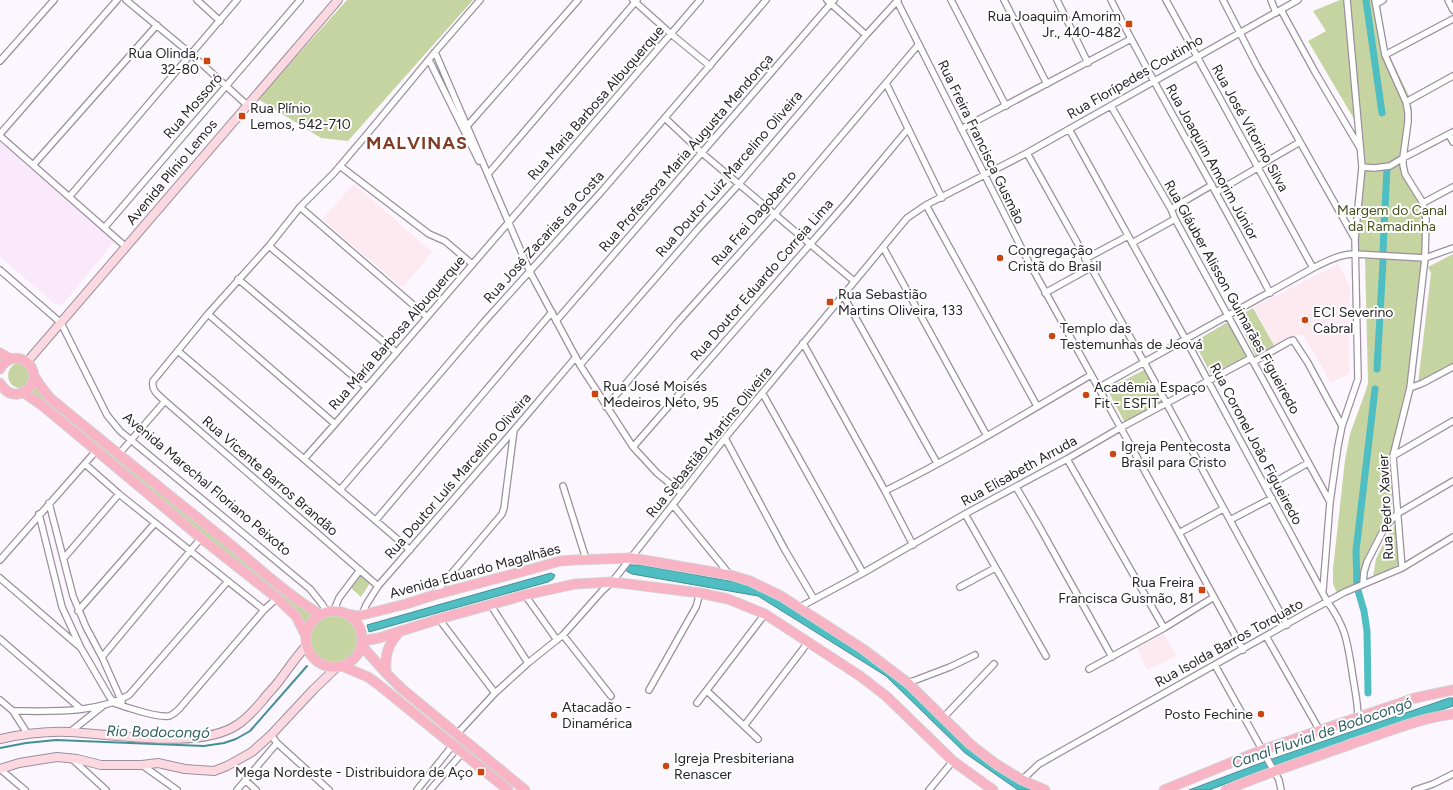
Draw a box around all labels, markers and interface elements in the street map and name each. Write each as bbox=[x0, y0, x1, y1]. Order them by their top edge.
place label: Rua Joaquim Amorim Jr., 440-482 bbox=[987, 8, 1121, 41]
marker: Rua Joaquim Amorim Jr., 440-482 bbox=[1124, 19, 1134, 29]
street label: Rua Maria Barbosa Albuquerque bbox=[524, 22, 668, 184]
street label: Rua Florípedes Coutinho bbox=[1064, 31, 1206, 123]
place label: Rua Olinda, 32-80 bbox=[128, 45, 199, 78]
street label: Rua Professora Maria Augusta Mendonça bbox=[595, 51, 777, 255]
marker: Rua Olinda, 32-80 bbox=[202, 56, 212, 66]
street label: Rua Freira Francisca Gusmão bbox=[934, 57, 1028, 227]
street label: Rua José Vitorino Silva bbox=[1208, 61, 1292, 195]
street label: Rua Mossoró bbox=[160, 70, 226, 142]
street label: Rua Joaquim Amorim Júnior bbox=[1162, 81, 1262, 243]
street label: Rua Doutor Luiz Marcelino Oliveira bbox=[652, 87, 806, 261]
place label: Rua Plínio Lemos, 542-710 bbox=[250, 100, 351, 133]
marker: Rua Plínio Lemos, 542-710 bbox=[237, 111, 247, 121]
street label: Avenida Plínio Lemos bbox=[123, 116, 221, 228]
district label: MALVINAS bbox=[366, 132, 468, 154]
street label: Rua José Zacarias da Costa bbox=[480, 167, 608, 307]
street label: Rua Frei Dagoberto bbox=[708, 167, 800, 269]
street label: Rua Gláuber Alisson Guimarães Figueiredo bbox=[1160, 177, 1304, 417]
street label: Rua Doutor Eduardo Correia Lima bbox=[687, 196, 837, 364]
park label: Margem do Canal da Ramadinha bbox=[1337, 202, 1447, 235]
place label: Congregação Cristã do Brasil bbox=[1008, 242, 1102, 275]
street label: Rua María Barbosa Albuquerque bbox=[325, 252, 469, 414]
marker: Congregação Cristã do Brasil bbox=[995, 253, 1005, 263]
place label: Rua Sebastião Martins Oliveira, 133 bbox=[838, 286, 963, 319]
marker: Rua Sebastião Martins Oliveira, 133 bbox=[825, 297, 835, 307]
place label: ECI Severino Cabral bbox=[1313, 304, 1393, 337]
marker: ECI Severino Cabral bbox=[1300, 315, 1310, 325]
place label: Templo das Testemunhas de Jeová bbox=[1060, 320, 1203, 353]
marker: Templo das Testemunhas de Jeová bbox=[1047, 331, 1057, 341]
street label: Rua Coronel João Figueiredo bbox=[1206, 360, 1306, 528]
street label: Rua Sebastião Martins Oliveira bbox=[643, 363, 775, 521]
place label: Rua José Moisés Medeiros Neto, 95 bbox=[603, 378, 719, 411]
place label: Acadêmia Espaço Fit - ESFIT bbox=[1094, 379, 1206, 412]
marker: Rua José Moisés Medeiros Neto, 95 bbox=[590, 389, 600, 399]
street label: Rua Doutor Luís Marcelino Oliveira bbox=[381, 390, 535, 562]
marker: Acadêmia Espaço Fit - ESFIT bbox=[1081, 390, 1091, 400]
street label: Avenida Marechal Floriano Peixoto bbox=[119, 409, 295, 559]
street label: Rua Vicente Barros Brandão bbox=[199, 412, 341, 540]
street label: Rua Elisabeth Arruda bbox=[958, 432, 1080, 510]
place label: Igreja Pentecosta Brasil para Cristo bbox=[1121, 438, 1231, 471]
marker: Igreja Pentecosta Brasil para Cristo bbox=[1108, 449, 1118, 459]
street label: Rua Pedro Xavier bbox=[1375, 454, 1397, 560]
street label: Avenida Eduardo Magalhães bbox=[388, 540, 562, 602]
place label: Rua Freira Francisca Gusmão, 81 bbox=[1058, 574, 1194, 607]
marker: Rua Freira Francisca Gusmão, 81 bbox=[1197, 585, 1207, 595]
street label: Rua Isolda Barros Torquato bbox=[1152, 595, 1306, 691]
water label: Canal Fluvial de Bodocongó bbox=[1229, 694, 1415, 772]
place label: Atacadão - Dinamérica bbox=[562, 699, 632, 732]
place label: Posto Fechine bbox=[1164, 706, 1253, 723]
marker: Posto Fechine bbox=[1256, 709, 1266, 719]
marker: Atacadão - Dinamérica bbox=[549, 710, 559, 720]
water label: Rio Bodocongó bbox=[106, 722, 210, 742]
place label: Igreja Presbiteriana Renascer bbox=[674, 750, 794, 783]
marker: Igreja Presbiteriana Renascer bbox=[661, 761, 671, 771]
place label: Mega Nordeste - Distribuidora de Aço bbox=[235, 764, 473, 781]
marker: Mega Nordeste - Distribuidora de Aço bbox=[476, 767, 486, 777]

